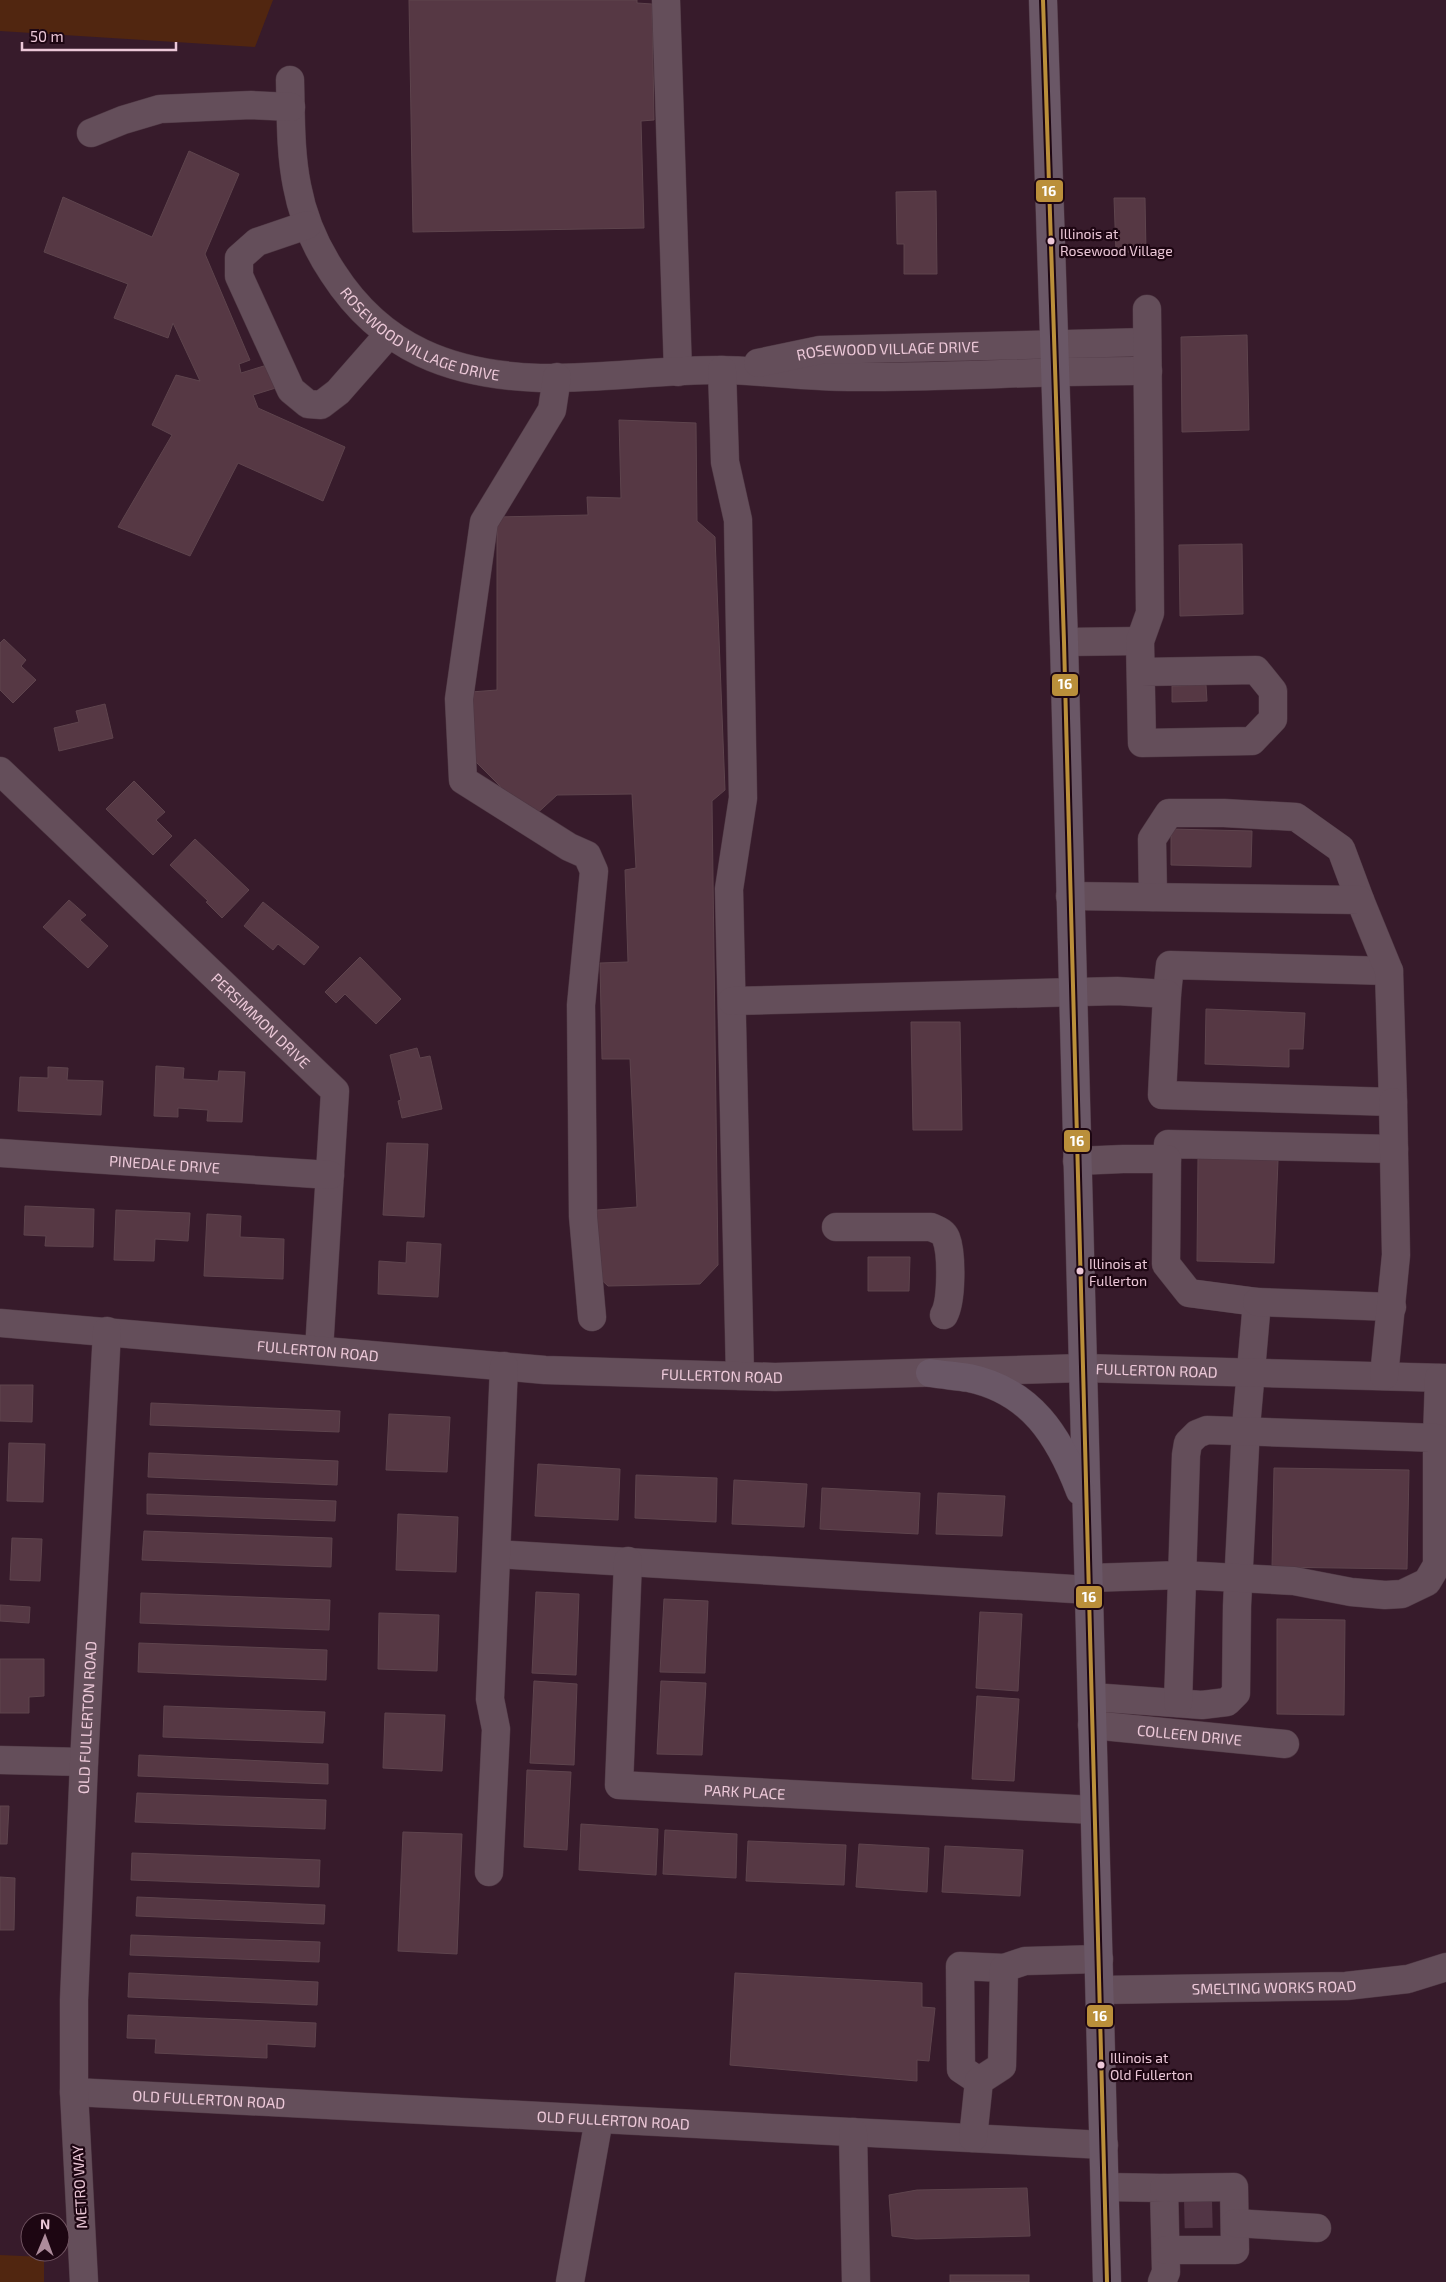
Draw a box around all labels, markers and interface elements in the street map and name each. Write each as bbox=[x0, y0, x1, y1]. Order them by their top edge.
scale bar bbox=[22, 20, 176, 52]
text: 50 m bbox=[30, 27, 64, 45]
line badge: 16 bbox=[1035, 179, 1064, 203]
text: 16 bbox=[1042, 182, 1056, 199]
place label: Illinois at Rosewood Village bbox=[1060, 225, 1173, 259]
marker: Illinois at Rosewood Village bbox=[1046, 236, 1056, 246]
street label: ROSEWOOD VILLAGE DRIVE bbox=[337, 283, 501, 384]
street label: ROSEWOOD VILLAGE DRIVE bbox=[795, 337, 979, 364]
line badge: 16 bbox=[1051, 673, 1079, 697]
text: 16 bbox=[1058, 675, 1072, 692]
street label: PERSIMMON DRIVE bbox=[208, 969, 314, 1072]
line badge: 16 bbox=[1063, 1129, 1091, 1153]
text: 16 bbox=[1070, 1132, 1084, 1149]
street label: PINEDALE DRIVE bbox=[109, 1151, 221, 1177]
place label: Illinois at Fullerton bbox=[1089, 1255, 1147, 1289]
marker: Illinois at Fullerton bbox=[1075, 1266, 1085, 1276]
street label: FULLERTON ROAD bbox=[256, 1336, 379, 1365]
street label: FULLERTON ROAD bbox=[1095, 1359, 1218, 1381]
street label: FULLERTON ROAD bbox=[661, 1365, 783, 1386]
line badge: 16 bbox=[1075, 1585, 1103, 1609]
text: 16 bbox=[1082, 1588, 1096, 1605]
street label: OLD FULLERTON ROAD bbox=[74, 1641, 99, 1794]
street label: COLLEEN DRIVE bbox=[1136, 1720, 1243, 1749]
street label: PARK PLACE bbox=[703, 1780, 786, 1803]
street label: SMELTING WORKS ROAD bbox=[1191, 1976, 1357, 1998]
line badge: 16 bbox=[1086, 2004, 1114, 2028]
text: 16 bbox=[1093, 2007, 1107, 2024]
place label: Illinois at Old Fullerton bbox=[1110, 2049, 1193, 2083]
marker: Illinois at Old Fullerton bbox=[1096, 2060, 1106, 2070]
street label: OLD FULLERTON ROAD bbox=[132, 2086, 286, 2112]
street label: OLD FULLERTON ROAD bbox=[536, 2107, 690, 2133]
street label: METRO WAY bbox=[68, 2144, 90, 2229]
north arrow bbox=[20, 2212, 70, 2262]
text: N bbox=[40, 2215, 50, 2232]

